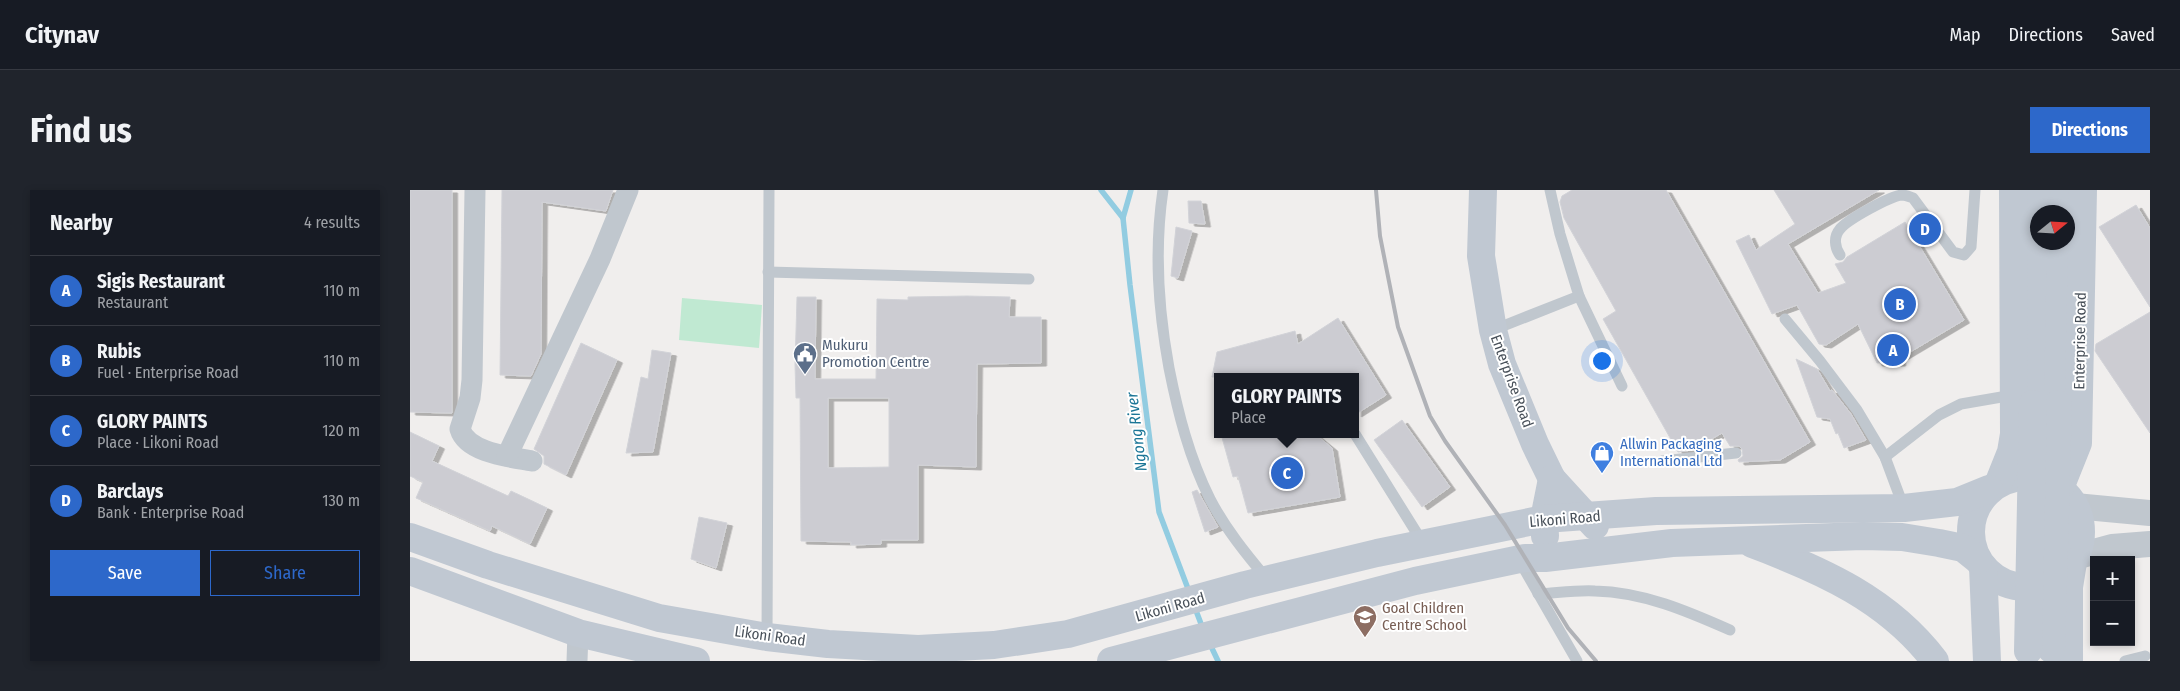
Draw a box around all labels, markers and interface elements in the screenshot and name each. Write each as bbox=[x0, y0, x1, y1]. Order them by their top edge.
text: Citynav bbox=[25, 21, 99, 49]
text: Map bbox=[1949, 24, 1981, 46]
text: Directions bbox=[2009, 24, 2083, 46]
text: Saved bbox=[2111, 24, 2155, 46]
button: Directions bbox=[2030, 107, 2150, 153]
text: Find us bbox=[30, 109, 132, 151]
north arrow bbox=[2030, 205, 2075, 250]
text: Nearby bbox=[50, 210, 112, 236]
pin: D bbox=[1909, 210, 1941, 248]
text: 4 results bbox=[304, 213, 360, 232]
text: Sigis Restaurant bbox=[97, 270, 225, 293]
text: A bbox=[62, 281, 70, 300]
text: 110 m bbox=[323, 281, 360, 300]
pin: B bbox=[1884, 285, 1916, 323]
street label: Enterprise Road bbox=[2070, 292, 2090, 390]
text: Restaurant bbox=[97, 293, 168, 312]
pin: A bbox=[1877, 331, 1909, 369]
street label: Enterprise Road bbox=[1487, 332, 1537, 430]
place label: Mukuru Promotion Centre bbox=[822, 336, 929, 371]
text: Rubis bbox=[97, 340, 141, 363]
public building icon: Mukuru Promotion Centre bbox=[792, 341, 818, 375]
your location bbox=[1589, 348, 1615, 374]
text: B bbox=[62, 351, 70, 370]
text: 110 m bbox=[323, 351, 360, 370]
text: Fuel · Enterprise Road bbox=[97, 363, 239, 382]
popup bbox=[1214, 373, 1359, 438]
text: GLORY PAINTS bbox=[1231, 385, 1342, 408]
water label: Ngong River bbox=[1122, 391, 1151, 473]
text: Place bbox=[1231, 408, 1266, 427]
text: GLORY PAINTS bbox=[97, 410, 207, 433]
text: C bbox=[62, 421, 70, 440]
text: 120 m bbox=[322, 421, 360, 440]
text: Place · Likoni Road bbox=[97, 433, 219, 452]
place label: Allwin Packaging International Ltd bbox=[1620, 435, 1723, 470]
shop icon: Allwin Packaging International Ltd bbox=[1589, 440, 1615, 474]
pin: C bbox=[1271, 454, 1303, 492]
text: Barclays bbox=[97, 480, 163, 503]
text: D bbox=[61, 491, 71, 510]
text: 130 m bbox=[322, 491, 360, 510]
text: Bank · Enterprise Road bbox=[97, 503, 244, 522]
street label: Likoni Road bbox=[1529, 507, 1601, 531]
button: Save bbox=[50, 550, 200, 596]
button: Share bbox=[210, 550, 360, 596]
map controls bbox=[2090, 556, 2135, 646]
button: + bbox=[2090, 556, 2135, 601]
street label: Likoni Road bbox=[1133, 588, 1207, 626]
place label: Goal Children Centre School bbox=[1382, 599, 1467, 634]
button: − bbox=[2090, 601, 2135, 646]
school or university icon: Goal Children Centre School bbox=[1352, 604, 1378, 638]
street label: Likoni Road bbox=[733, 622, 807, 650]

